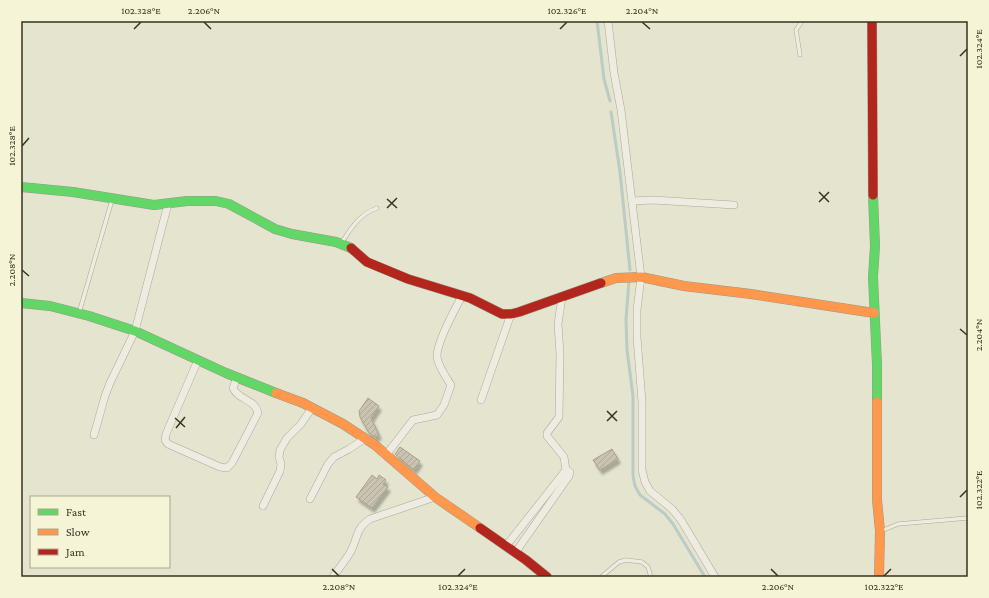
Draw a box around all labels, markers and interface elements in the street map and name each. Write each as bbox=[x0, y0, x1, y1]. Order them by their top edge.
text: 102.328°E bbox=[121, 5, 161, 16]
text: 2.206°N bbox=[188, 5, 221, 16]
text: 102.326°E bbox=[547, 5, 587, 16]
text: 2.204°N bbox=[626, 5, 659, 16]
text: 102.324°E bbox=[973, 29, 984, 69]
text: 102.328°E bbox=[6, 126, 17, 166]
text: 2.208°N bbox=[6, 253, 17, 286]
text: 2.204°N bbox=[973, 318, 984, 351]
text: 102.322°E bbox=[973, 470, 984, 509]
legend bbox=[30, 496, 170, 568]
text: Fast bbox=[66, 505, 87, 519]
text: Slow bbox=[66, 525, 90, 539]
text: Jam bbox=[65, 545, 85, 559]
text: 2.208°N bbox=[323, 581, 356, 592]
text: 102.324°E bbox=[438, 581, 478, 592]
text: 2.206°N bbox=[762, 581, 795, 592]
text: 102.322°E bbox=[865, 581, 904, 592]

